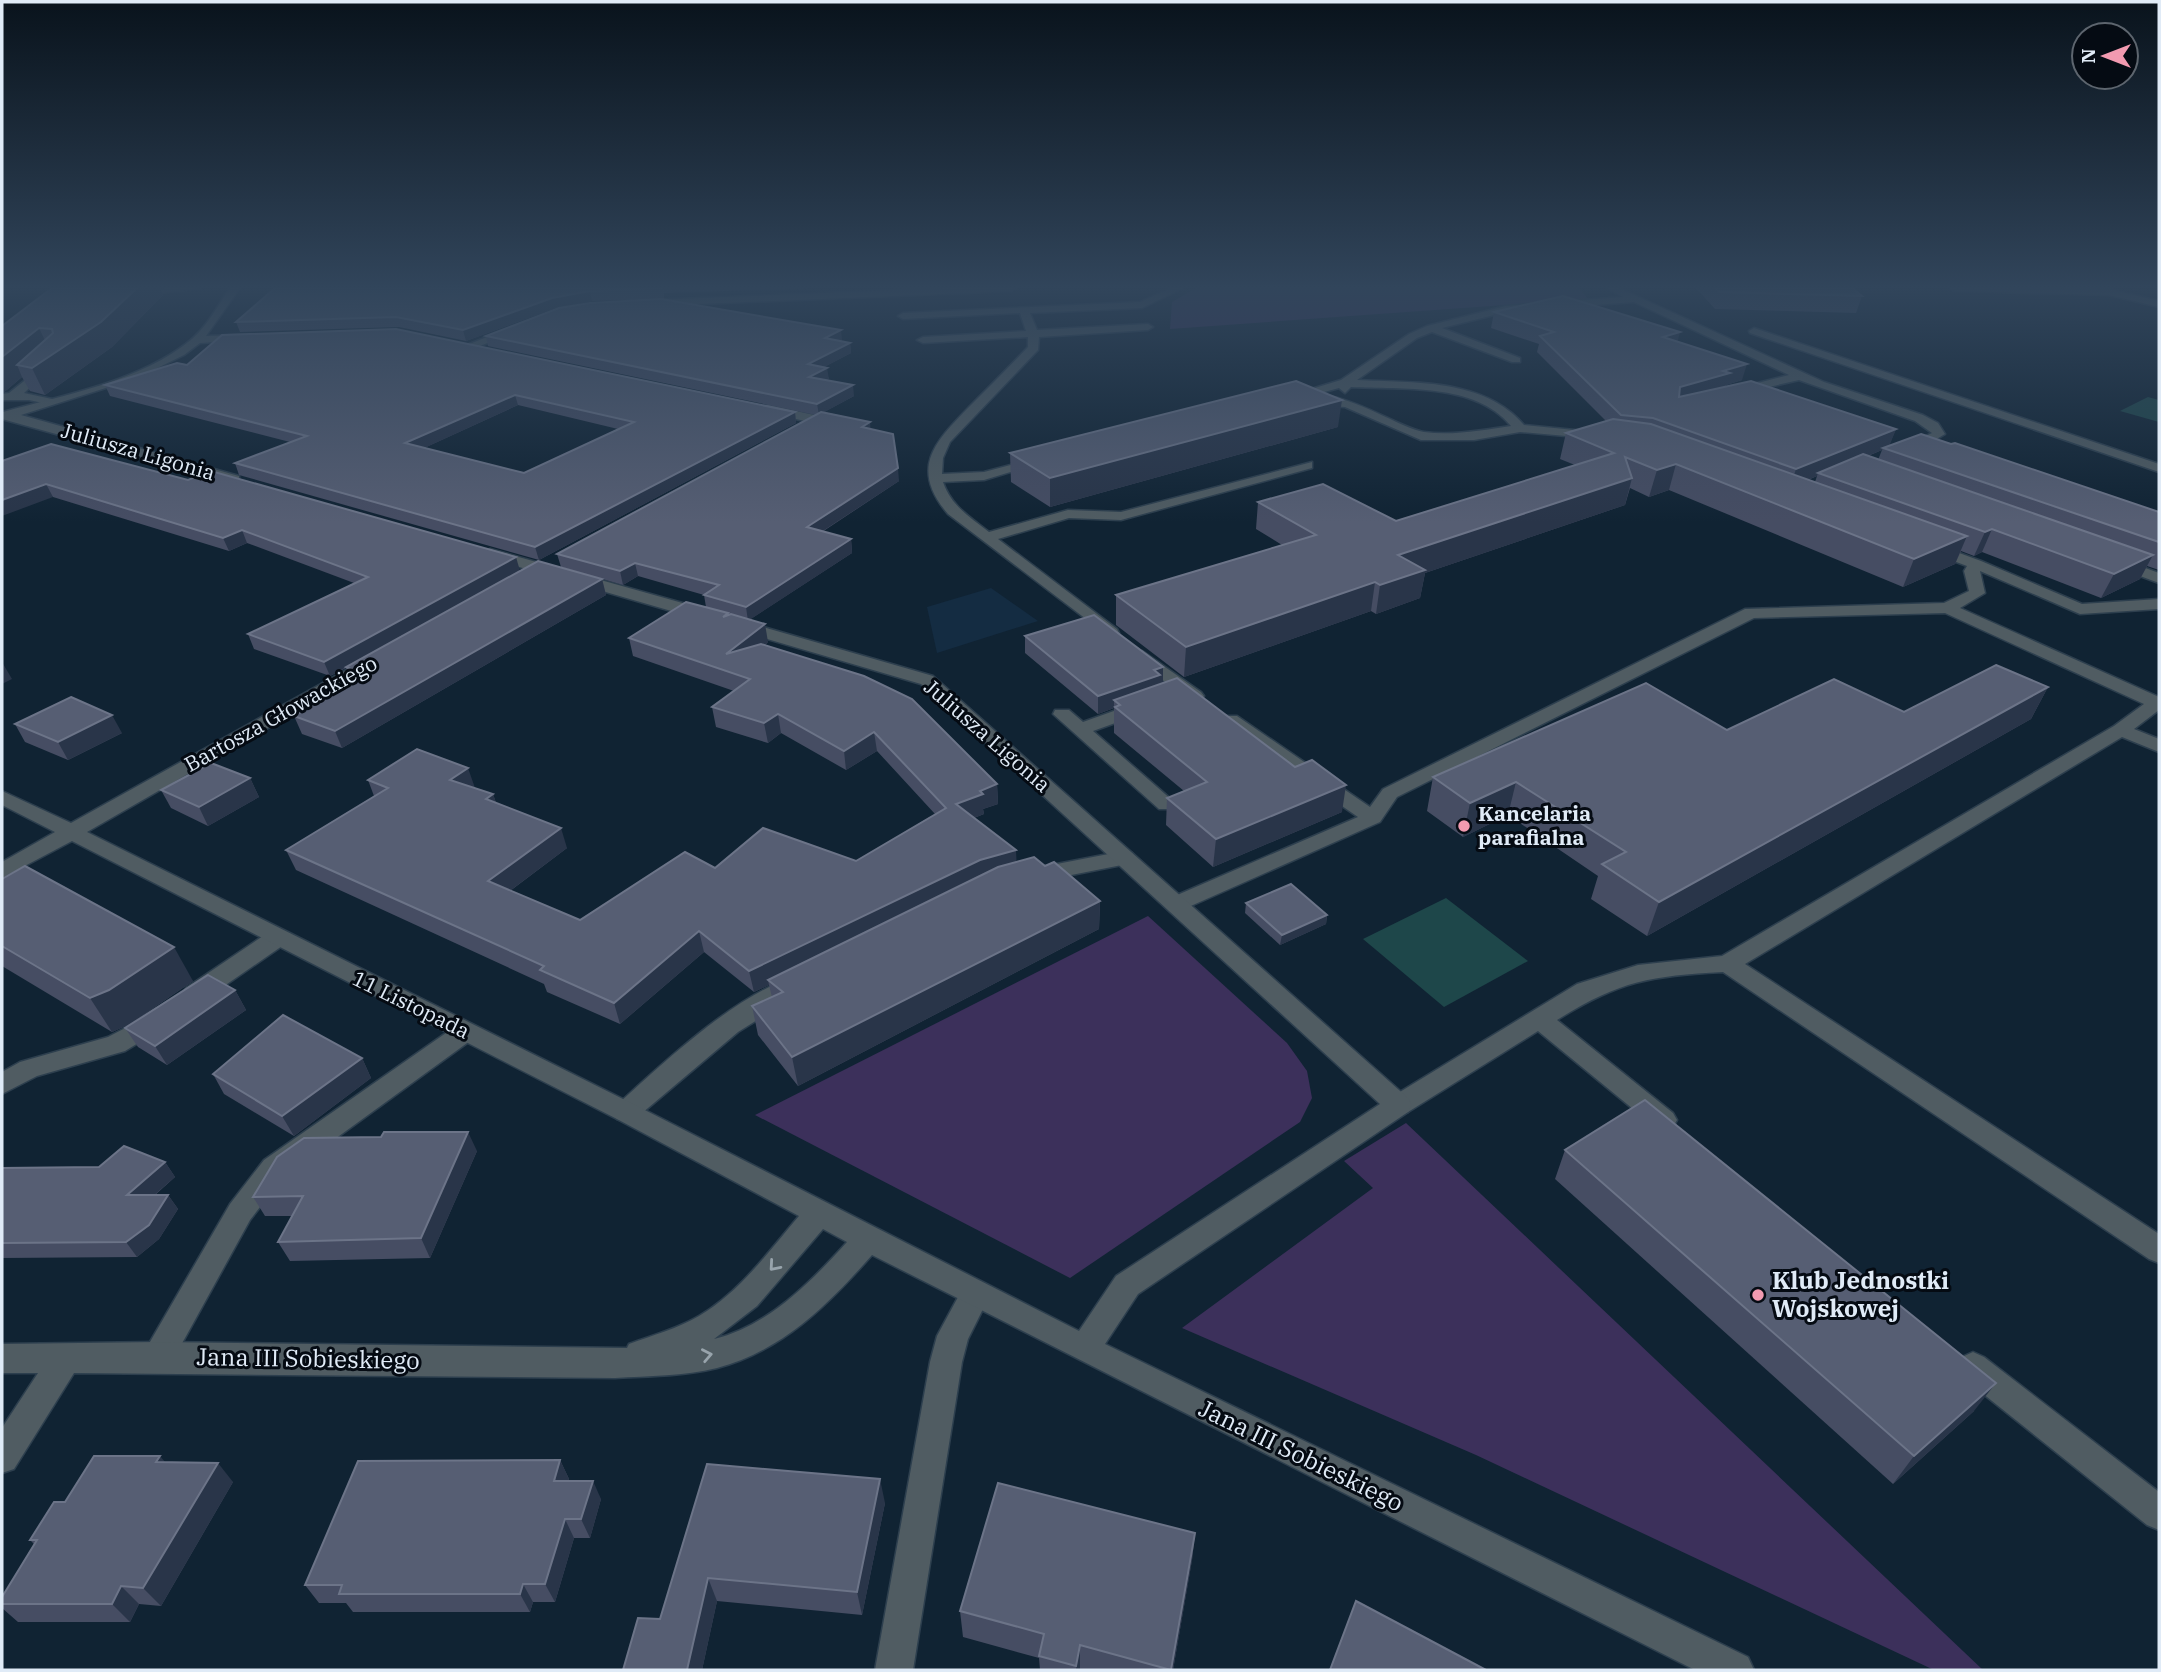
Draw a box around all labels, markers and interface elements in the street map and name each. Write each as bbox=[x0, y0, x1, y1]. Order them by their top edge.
north arrow bbox=[2070, 21, 2140, 91]
text: N bbox=[2076, 48, 2100, 64]
street label: Juliusza Ligonia bbox=[58, 416, 219, 486]
street label: Bartosza Głowackiego bbox=[179, 648, 382, 778]
street label: Juliusza Ligonia bbox=[918, 673, 1057, 798]
place label: Kancelaria parafialna bbox=[1478, 799, 1591, 851]
marker: Kancelaria parafialna bbox=[1456, 818, 1472, 834]
street label: 11 Listopada bbox=[348, 964, 475, 1045]
one-way arrow bbox=[770, 1257, 782, 1270]
place label: Klub Jednostki Wojskowej bbox=[1772, 1264, 1949, 1324]
marker: Klub Jednostki Wojskowej bbox=[1750, 1287, 1766, 1303]
street label: Jana III Sobieskiego bbox=[196, 1340, 420, 1376]
one-way arrow bbox=[701, 1348, 713, 1363]
street label: Jana III Sobieskiego bbox=[1194, 1392, 1409, 1518]

